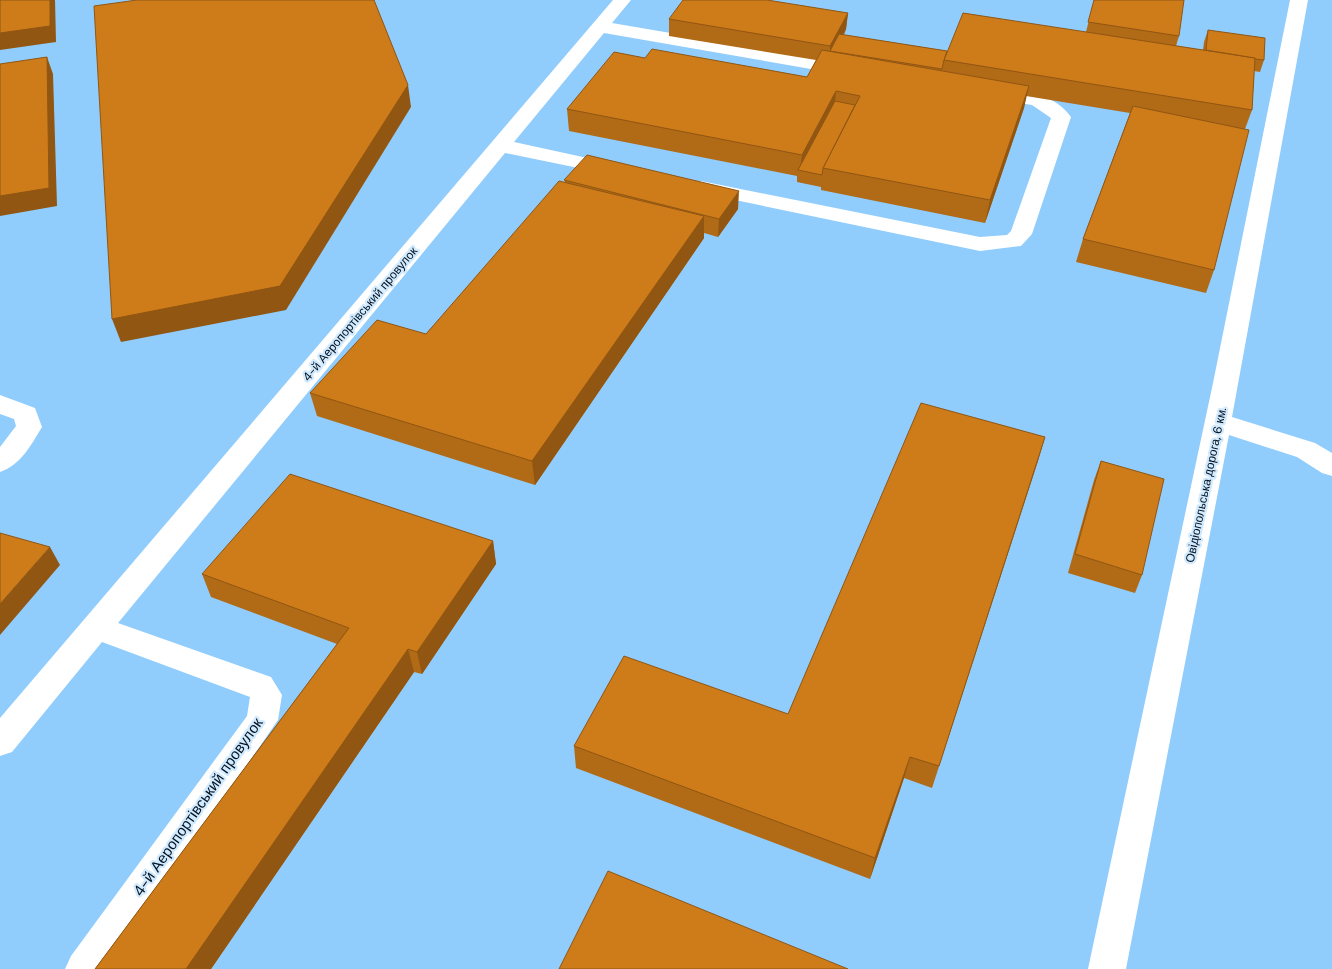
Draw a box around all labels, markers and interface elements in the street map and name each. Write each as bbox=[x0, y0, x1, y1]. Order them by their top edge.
street label: 4-й Аеропортівський провулок bbox=[299, 243, 421, 384]
street label: Овідіопольська дорога, 6 км. bbox=[1182, 406, 1230, 564]
street label: 4-й Аеропортівський провулок bbox=[129, 714, 268, 900]

